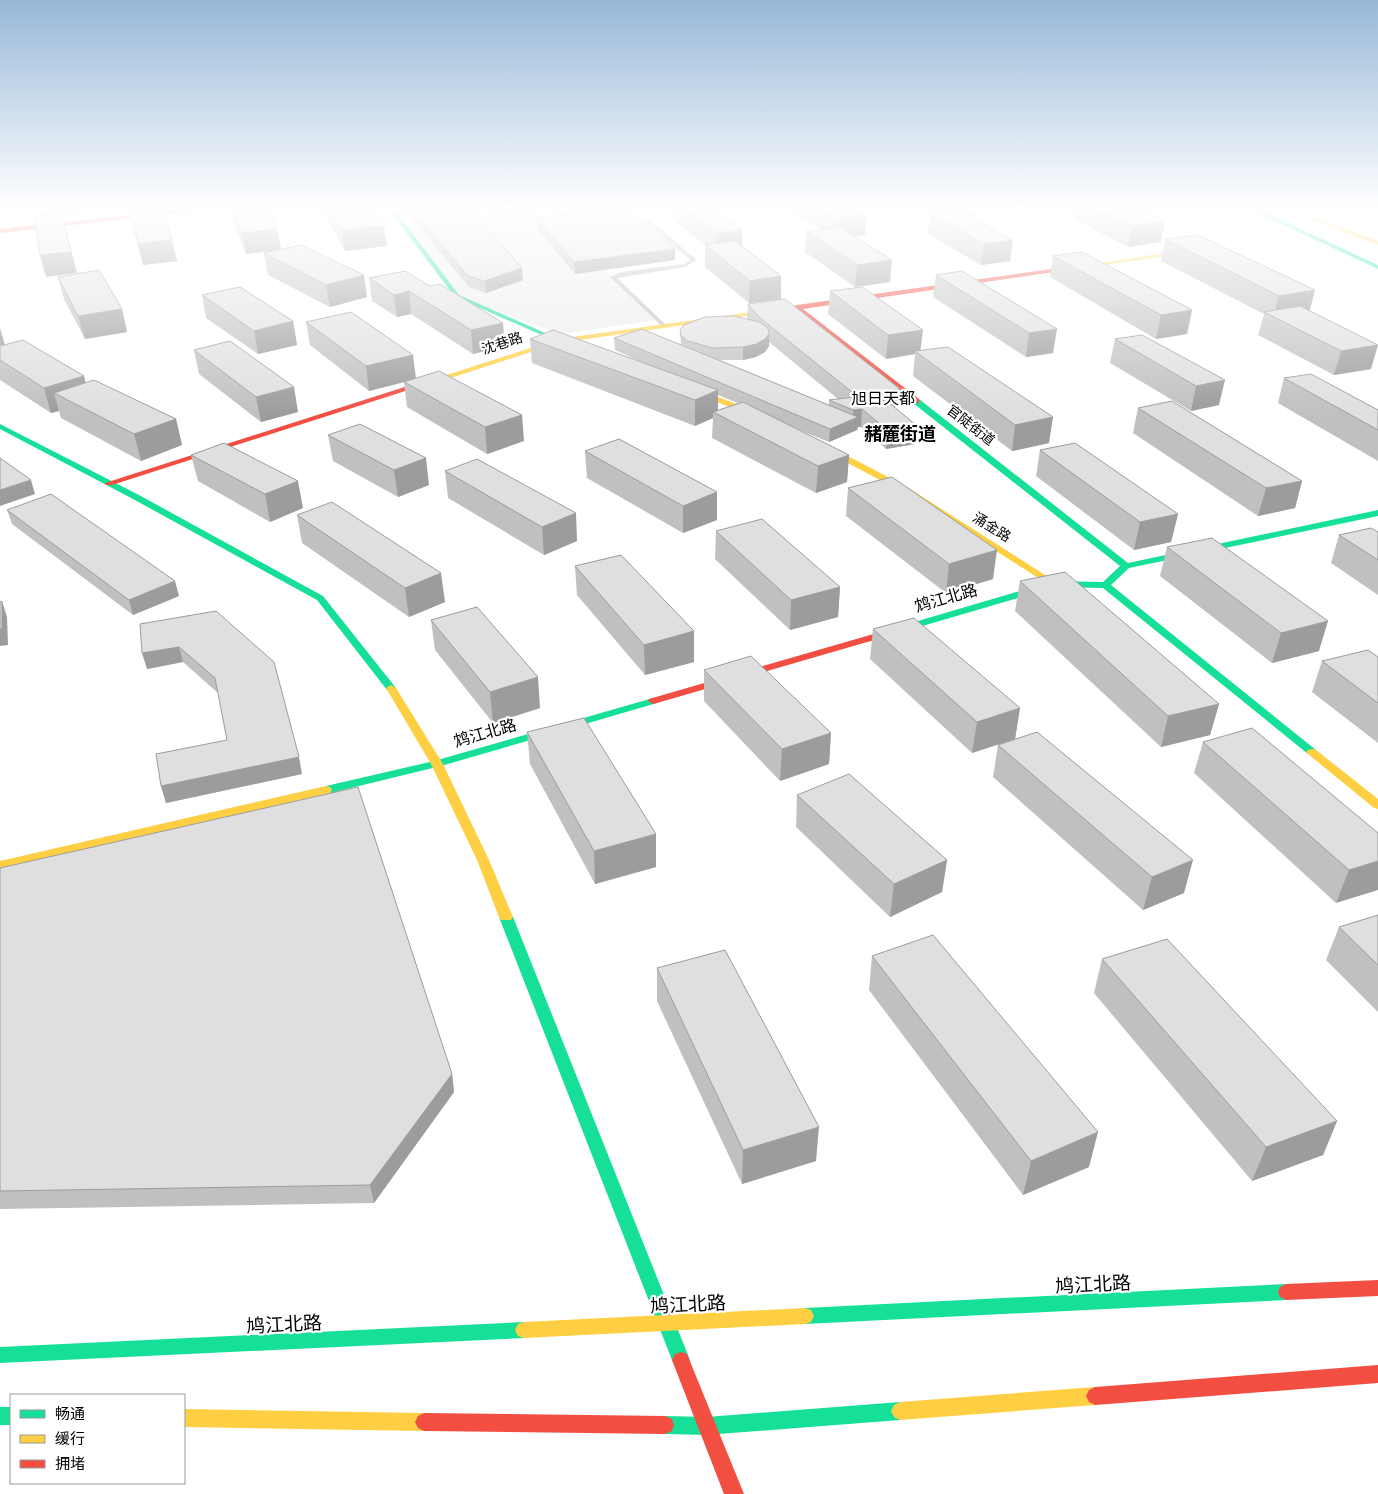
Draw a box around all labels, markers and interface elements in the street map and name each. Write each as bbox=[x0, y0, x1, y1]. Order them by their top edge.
street label: 沈巷路 bbox=[480, 329, 524, 357]
district label: 旭日天都 bbox=[851, 389, 915, 408]
street label: 官陡街道 bbox=[944, 401, 998, 449]
district label: 赭麓街道 bbox=[864, 423, 936, 444]
street label: 涌金路 bbox=[970, 509, 1014, 545]
street label: 鸩江北路 bbox=[913, 580, 979, 616]
street label: 鸩江北路 bbox=[452, 715, 518, 751]
street label: 鸠江北路 bbox=[1054, 1271, 1132, 1297]
street label: 鸠江北路 bbox=[649, 1291, 727, 1317]
street label: 鸠江北路 bbox=[245, 1311, 323, 1337]
legend bbox=[10, 1394, 185, 1484]
text: 畅通 bbox=[55, 1405, 85, 1422]
text: 缓行 bbox=[55, 1430, 85, 1447]
text: 拥堵 bbox=[55, 1455, 85, 1472]

